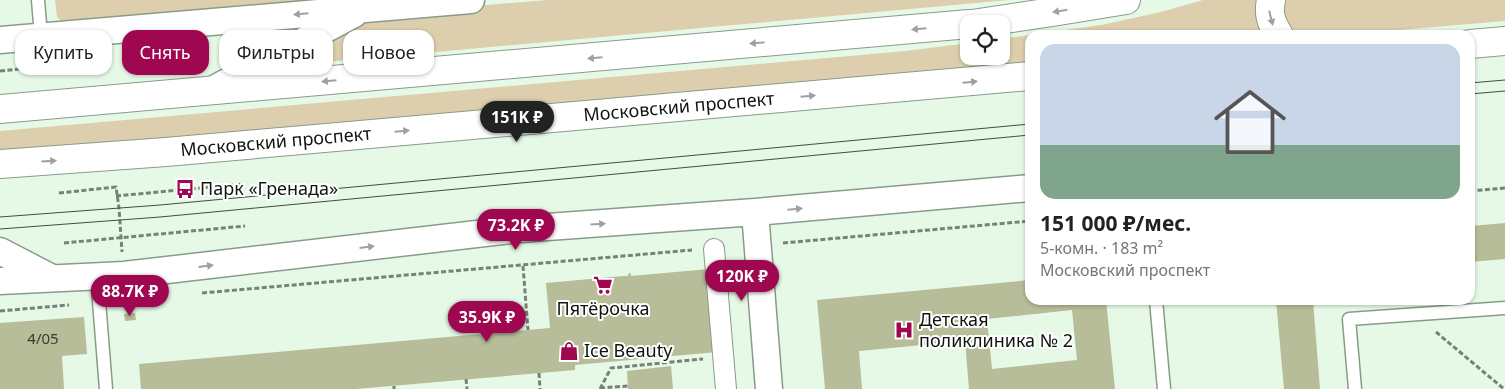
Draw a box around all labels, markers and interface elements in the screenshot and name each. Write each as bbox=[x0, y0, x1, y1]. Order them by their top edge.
one-way arrow bbox=[1052, 7, 1068, 15]
one-way arrow bbox=[292, 10, 308, 18]
one-way arrow bbox=[1267, 11, 1275, 26]
map controls bbox=[960, 15, 1010, 65]
button: locate bbox=[960, 15, 1010, 65]
one-way arrow bbox=[911, 25, 927, 33]
chip: Купить bbox=[15, 30, 112, 75]
chip: Снять bbox=[122, 30, 209, 75]
chip: Фильтры bbox=[219, 30, 333, 75]
chip: Новое bbox=[343, 30, 434, 75]
one-way arrow bbox=[749, 39, 765, 47]
one-way arrow bbox=[587, 54, 603, 62]
one-way arrow bbox=[321, 77, 337, 85]
one-way arrow bbox=[963, 77, 979, 85]
icon: home bbox=[1205, 77, 1295, 167]
street label: Московский проспект bbox=[582, 86, 776, 126]
one-way arrow bbox=[801, 92, 817, 100]
pin: 151K ₽ bbox=[476, 100, 558, 143]
text: 151K ₽ bbox=[491, 106, 543, 128]
street label: Московский проспект bbox=[179, 121, 373, 161]
one-way arrow bbox=[395, 127, 411, 135]
one-way arrow bbox=[41, 156, 57, 164]
place label: Парк «Гренада» bbox=[200, 176, 338, 200]
bus stop icon: Парк «Гренада» bbox=[174, 178, 196, 200]
one-way arrow bbox=[787, 204, 803, 212]
pin: 73.2K ₽ bbox=[470, 208, 562, 251]
text: 151 000 ₽/мес. bbox=[1040, 209, 1191, 237]
text: 73.2K ₽ bbox=[488, 214, 544, 236]
one-way arrow bbox=[591, 219, 607, 227]
text: 5-комн. · 183 m² bbox=[1040, 237, 1163, 259]
one-way arrow bbox=[359, 243, 375, 251]
text: Московский проспект bbox=[1040, 259, 1210, 281]
pin: 120K ₽ bbox=[701, 260, 783, 302]
one-way arrow bbox=[198, 262, 214, 270]
text: 120K ₽ bbox=[716, 265, 768, 287]
pin: 88.7K ₽ bbox=[84, 274, 176, 317]
supermarket icon: Пятёрочка bbox=[592, 274, 614, 296]
text: 88.7K ₽ bbox=[102, 280, 158, 302]
place label: Пятёрочка bbox=[557, 296, 649, 320]
pin: 35.9K ₽ bbox=[441, 300, 533, 343]
text: 35.9K ₽ bbox=[459, 306, 515, 328]
place label: Детская поликлиника № 2 bbox=[919, 307, 1073, 352]
hospital icon: Детская поликлиника № 2 bbox=[893, 319, 915, 341]
house number: 4/05 bbox=[27, 328, 59, 348]
place label: Ice Beauty bbox=[584, 338, 673, 362]
shop icon: Ice Beauty bbox=[558, 340, 580, 362]

